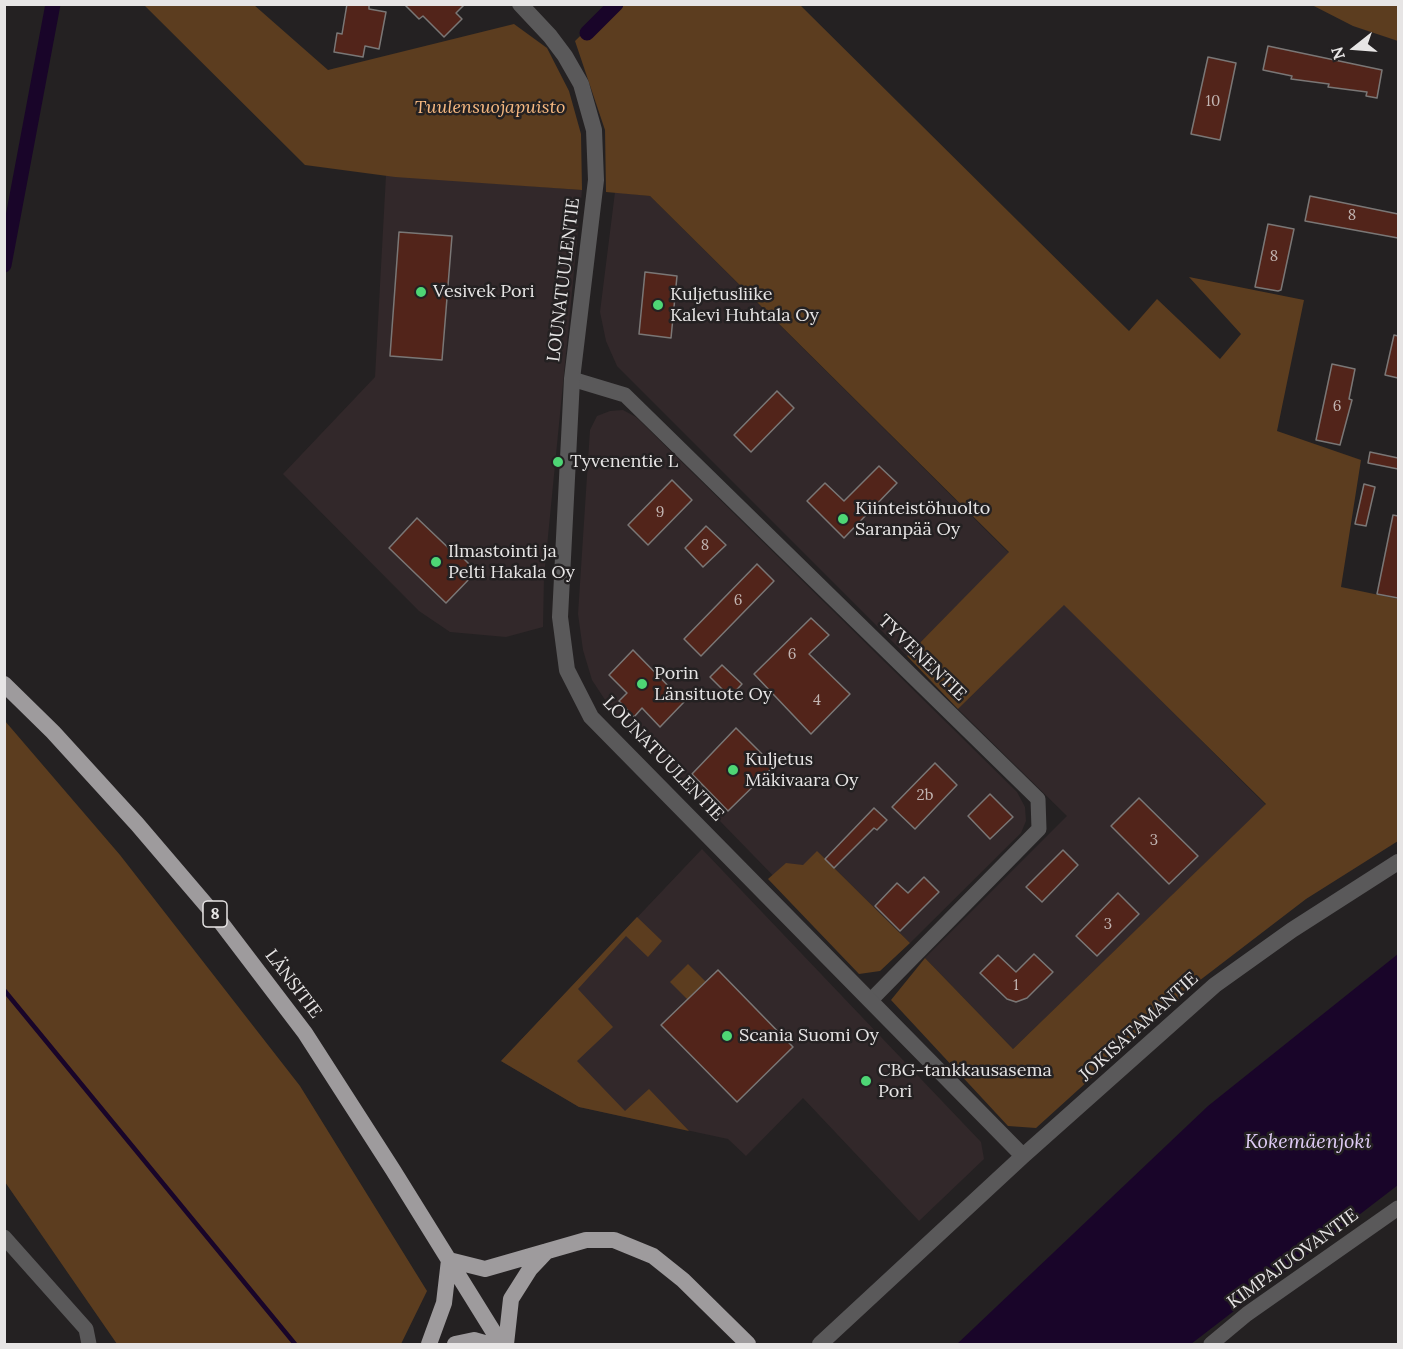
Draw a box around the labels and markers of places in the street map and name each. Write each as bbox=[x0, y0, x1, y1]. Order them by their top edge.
place label: Vesivek Pori bbox=[433, 281, 534, 303]
place label: Kuljetusliike Kalevi Huhtala Oy bbox=[670, 284, 819, 326]
marker: Vesivek Pori bbox=[414, 285, 428, 299]
marker: Kuljetusliike Kalevi Huhtala Oy bbox=[651, 298, 665, 312]
place label: Tyvenentie L bbox=[570, 451, 678, 473]
marker: Tyvenentie L bbox=[551, 455, 565, 469]
place label: Kiinteistöhuolto Saranpää Oy bbox=[855, 498, 990, 540]
marker: Kiinteistöhuolto Saranpää Oy bbox=[836, 512, 850, 526]
place label: Ilmastointi ja Pelti Hakala Oy bbox=[448, 541, 575, 584]
marker: Ilmastointi ja Pelti Hakala Oy bbox=[429, 555, 443, 569]
place label: Porin Länsituote Oy bbox=[654, 663, 772, 706]
marker: Porin Länsituote Oy bbox=[635, 677, 649, 691]
place label: Kuljetus Mäkivaara Oy bbox=[745, 749, 859, 792]
marker: Kuljetus Mäkivaara Oy bbox=[726, 763, 740, 777]
place label: Scania Suomi Oy bbox=[739, 1025, 879, 1047]
marker: Scania Suomi Oy bbox=[720, 1029, 734, 1043]
place label: CBG-tankkausasema Pori bbox=[878, 1060, 1052, 1102]
marker: CBG-tankkausasema Pori bbox=[859, 1074, 873, 1088]

